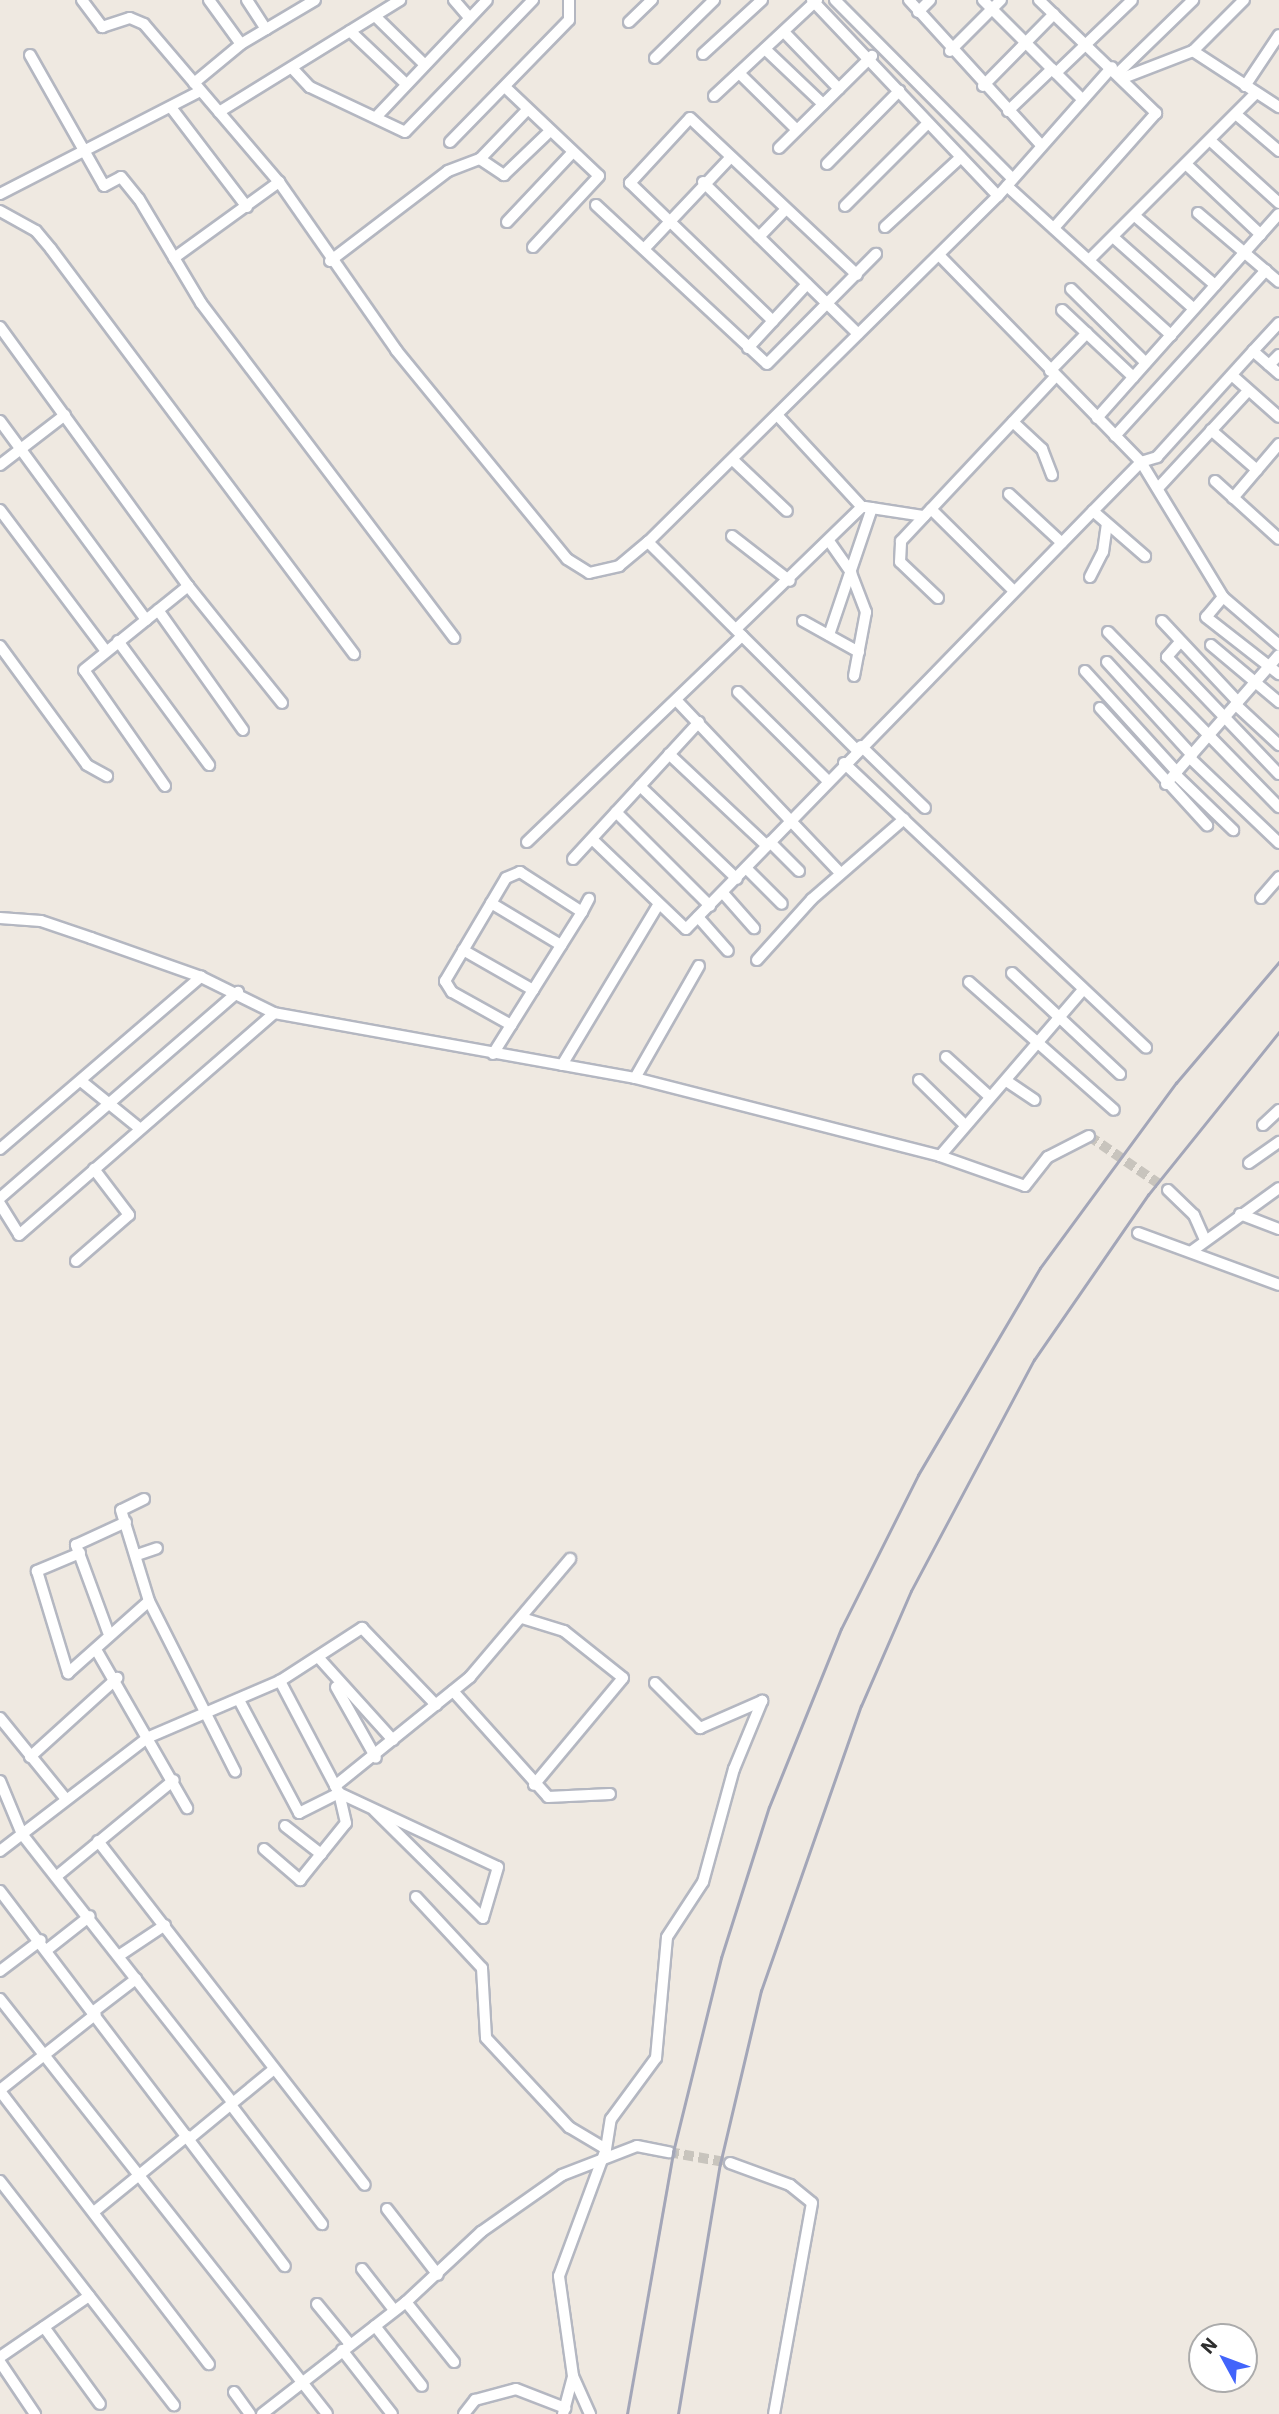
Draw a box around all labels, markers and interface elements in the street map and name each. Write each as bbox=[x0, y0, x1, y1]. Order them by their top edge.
north arrow bbox=[1188, 2323, 1258, 2393]
text: N bbox=[1195, 2332, 1222, 2359]

